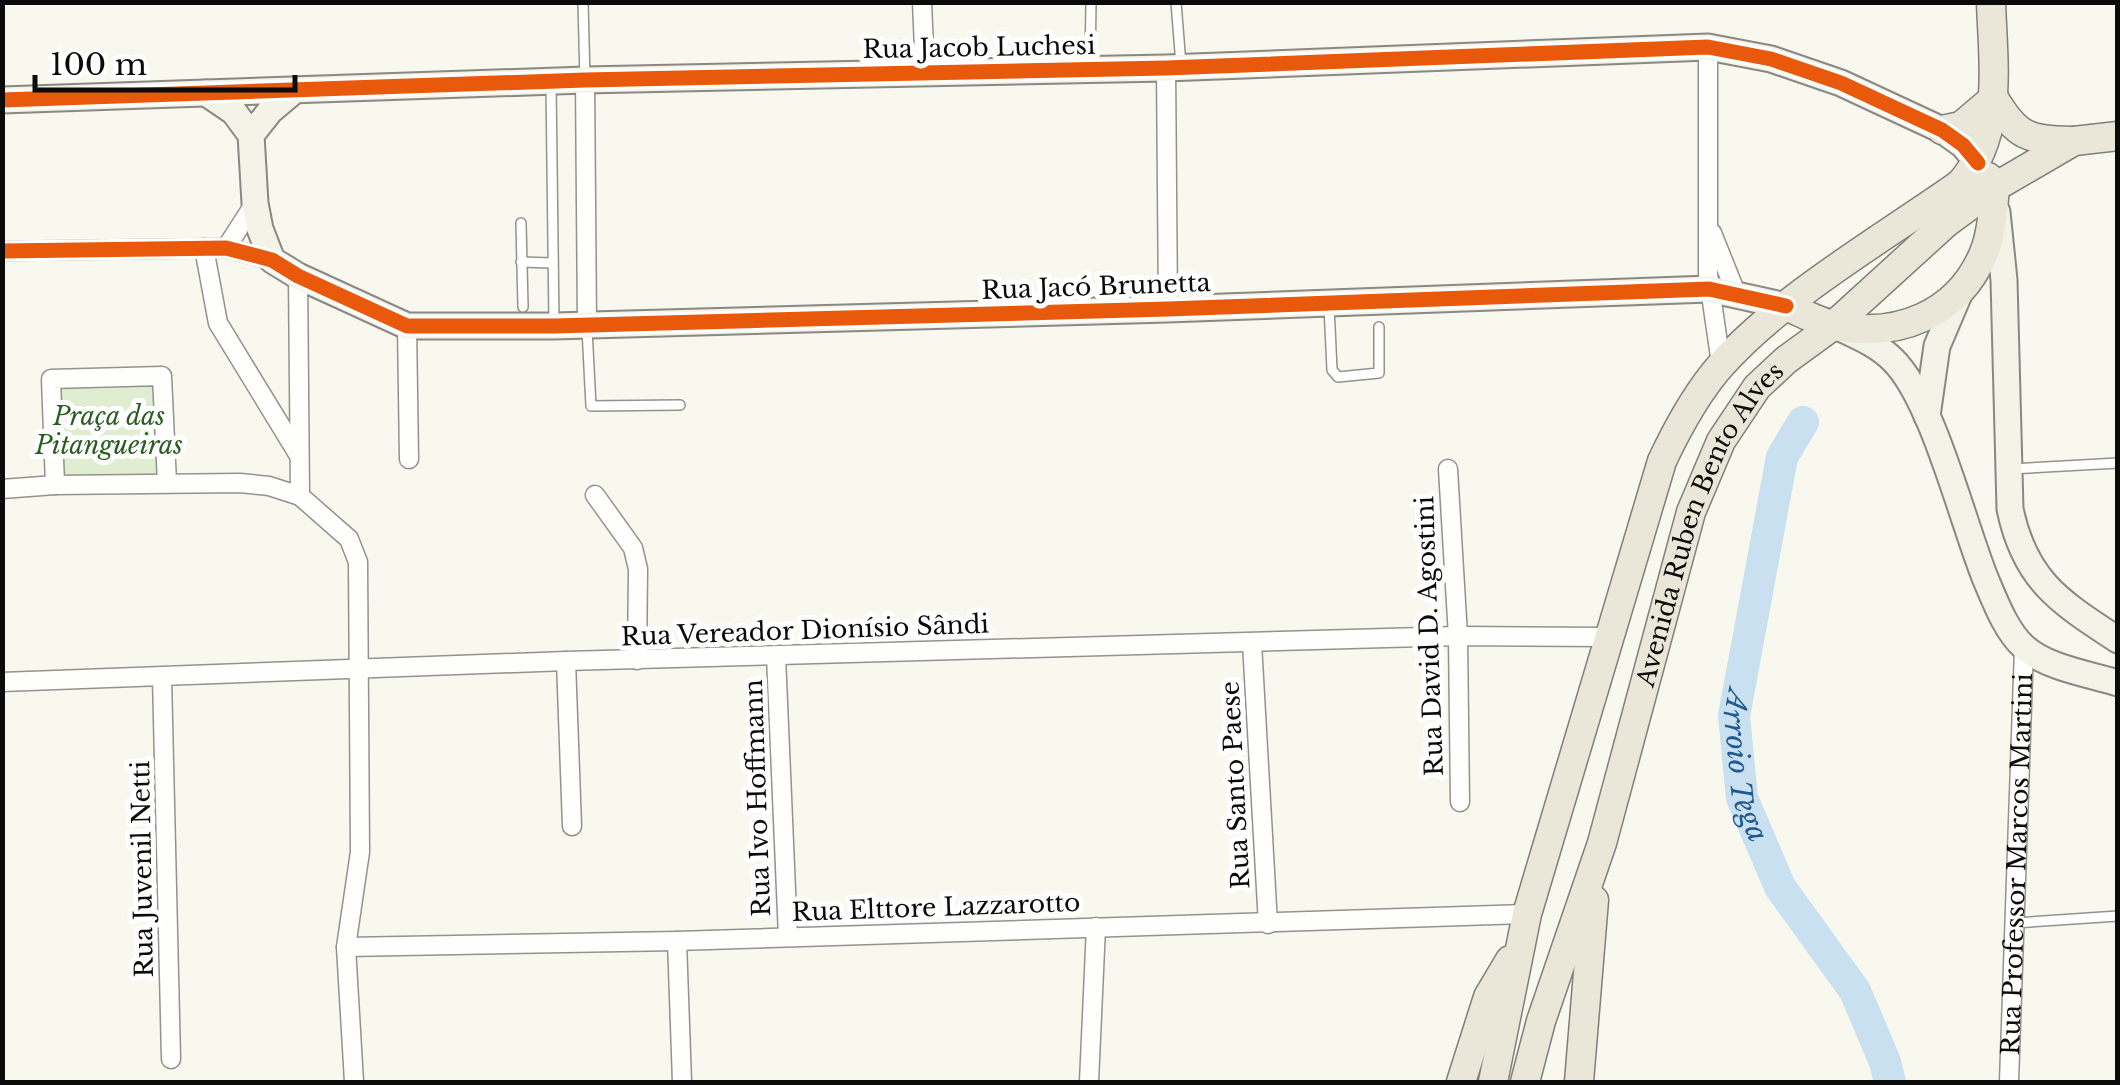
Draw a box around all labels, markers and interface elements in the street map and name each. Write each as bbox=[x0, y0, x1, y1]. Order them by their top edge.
scale bar bbox=[35, 30, 295, 92]
street label: Rua Jacob Luchesi bbox=[862, 30, 1096, 65]
text: 100 m bbox=[50, 46, 147, 83]
street label: Rua Jacó Brunetta bbox=[981, 267, 1211, 306]
street label: Avenida Ruben Bento Alves bbox=[1629, 355, 1790, 691]
park label: Praça das Pitangueiras bbox=[34, 401, 183, 461]
street label: Rua David D. Agostini bbox=[1409, 495, 1450, 777]
street label: Rua Vereador Dionísio Sândi bbox=[620, 609, 990, 652]
street label: Rua Professor Marcos Martini bbox=[1995, 672, 2039, 1056]
street label: Rua Ivo Hoffmann bbox=[738, 679, 777, 917]
street label: Rua Santo Paese bbox=[1215, 680, 1256, 890]
water label: Arroio Tega bbox=[1715, 683, 1776, 847]
street label: Rua Juvenil Netti bbox=[125, 760, 160, 978]
street label: Rua Elttore Lazzarotto bbox=[791, 887, 1081, 928]

